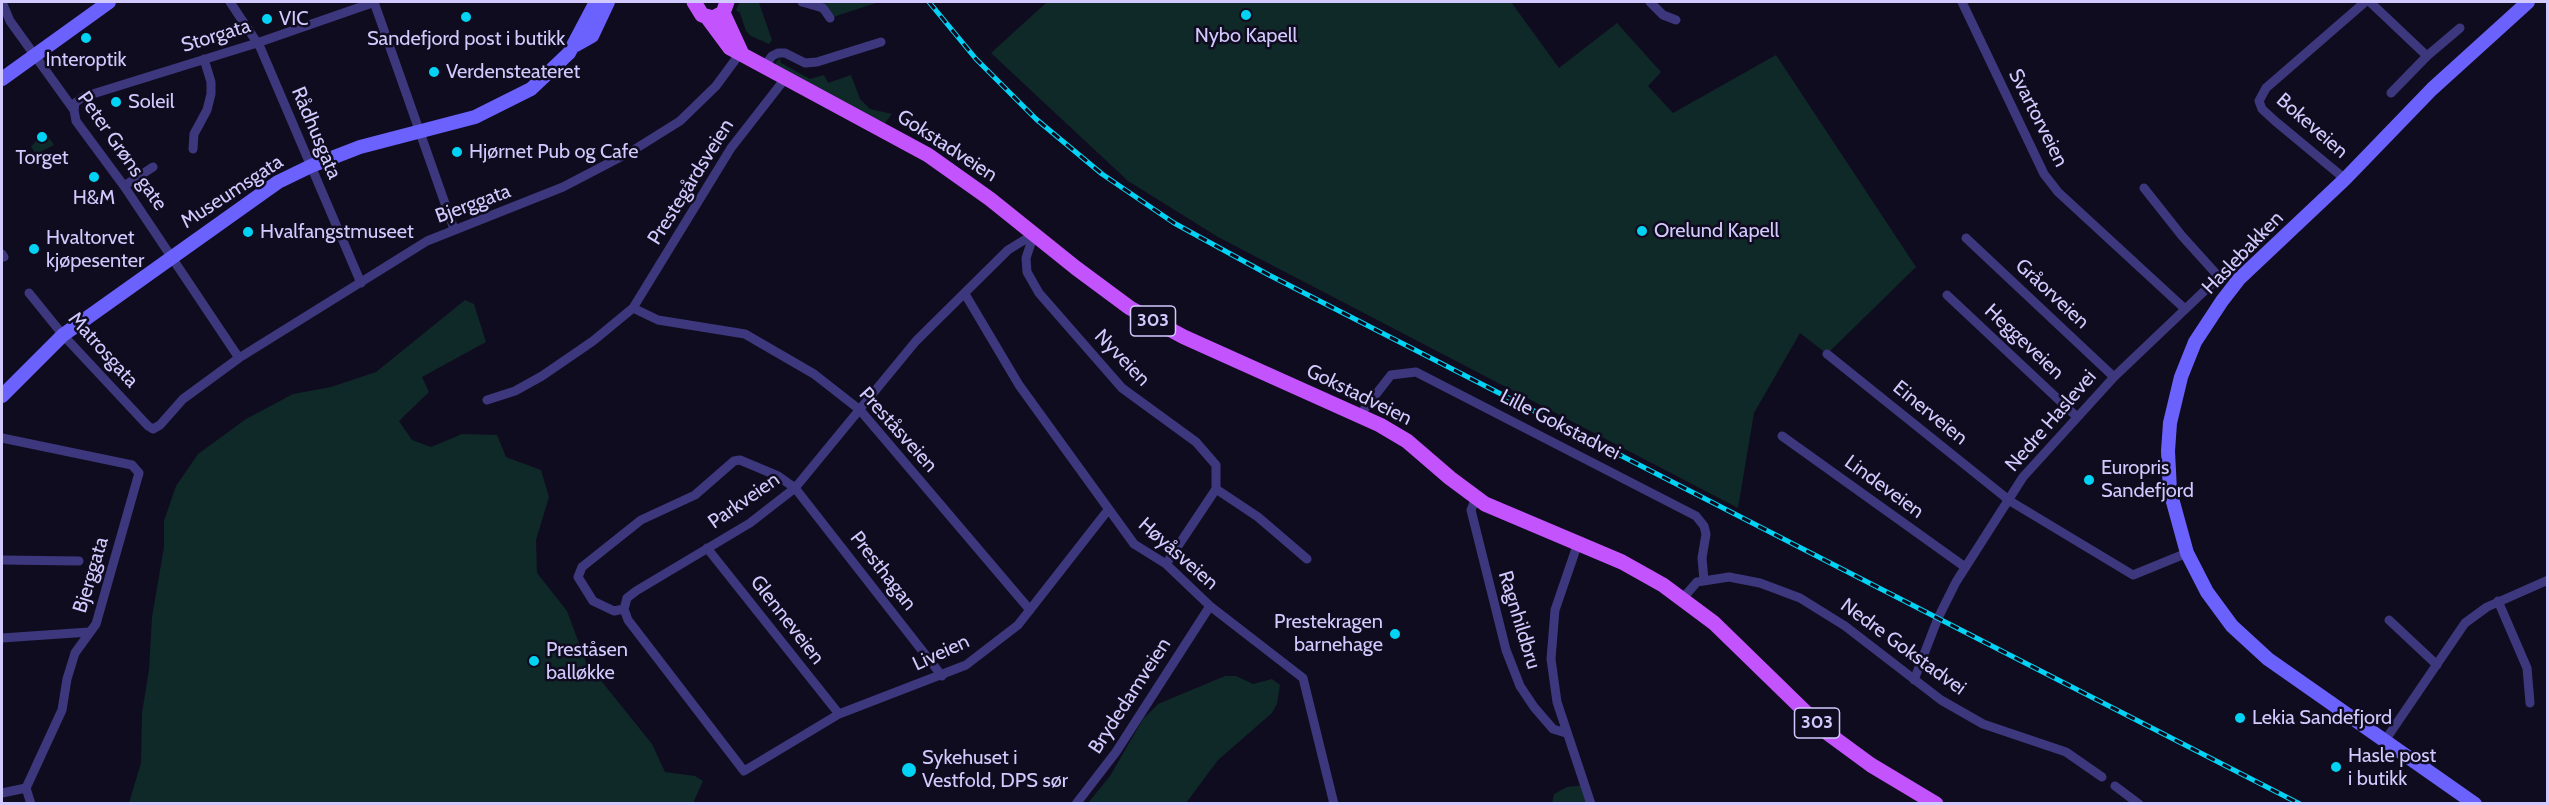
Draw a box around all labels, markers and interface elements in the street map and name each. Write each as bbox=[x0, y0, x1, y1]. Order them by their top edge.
place label: VIC bbox=[279, 7, 309, 31]
marker: Nybo Kapell bbox=[1239, 8, 1253, 22]
marker: Sandefjord post i butikk bbox=[459, 10, 473, 24]
marker: VIC bbox=[260, 12, 274, 26]
street label: Storgata bbox=[179, 14, 253, 58]
place label: Nybo Kapell bbox=[1195, 24, 1297, 48]
place label: Sandefjord post i butikk bbox=[367, 27, 565, 51]
marker: Interoptik bbox=[79, 31, 93, 45]
place label: Interoptik bbox=[46, 48, 126, 72]
place label: Verdensteateret bbox=[446, 60, 580, 84]
marker: Verdensteateret bbox=[427, 65, 441, 79]
street label: Svartorveien bbox=[2003, 65, 2073, 171]
street label: Rådhusgata bbox=[286, 83, 346, 183]
street label: Peter Grøns gate bbox=[72, 87, 172, 215]
street label: Bokeveien bbox=[2271, 88, 2353, 164]
place label: Soleil bbox=[128, 90, 174, 114]
marker: Soleil bbox=[109, 95, 123, 109]
street label: Gokstadveien bbox=[892, 105, 1002, 187]
street label: Prestegårdsveien bbox=[643, 115, 739, 249]
marker: Torget bbox=[35, 130, 49, 144]
place label: Hjørnet Pub og Cafe bbox=[469, 140, 638, 164]
marker: Hjørnet Pub og Cafe bbox=[450, 145, 464, 159]
place label: Torget bbox=[15, 146, 69, 170]
street label: Museumsgata bbox=[176, 150, 288, 234]
marker: H&M bbox=[87, 170, 101, 184]
street label: Bjerggata bbox=[432, 179, 514, 229]
place label: H&M bbox=[73, 186, 115, 210]
street label: Haslebakken bbox=[2197, 206, 2289, 300]
place label: Orelund Kapell bbox=[1654, 219, 1779, 243]
place label: Hvalfangstmuseet bbox=[260, 220, 414, 244]
marker: Orelund Kapell bbox=[1635, 224, 1649, 238]
marker: Hvalfangstmuseet bbox=[241, 225, 255, 239]
place label: Hvaltorvet kjøpesenter bbox=[46, 226, 144, 273]
marker: Hvaltorvet kjøpesenter bbox=[27, 242, 41, 256]
street label: Gråorveien bbox=[2010, 254, 2094, 334]
street label: Heggeveien bbox=[1979, 299, 2069, 385]
road number: 303 bbox=[1130, 306, 1176, 336]
street label: Matrosgata bbox=[63, 307, 143, 393]
street label: Nyveien bbox=[1089, 325, 1155, 391]
street label: Gokstadveien bbox=[1302, 359, 1416, 431]
street label: Nedre Haslevei bbox=[2000, 365, 2102, 477]
street label: Einerveien bbox=[1888, 376, 1972, 450]
street label: Preståsveien bbox=[854, 383, 942, 477]
street label: Lille Gokstadvei bbox=[1496, 384, 1624, 466]
street label: Lindeveien bbox=[1840, 450, 1928, 524]
place label: Europris Sandefjord bbox=[2101, 456, 2194, 503]
street label: Parkveien bbox=[704, 468, 784, 534]
marker: Europris Sandefjord bbox=[2082, 473, 2096, 487]
street label: Høyåsveien bbox=[1133, 513, 1223, 595]
street label: Presthagan bbox=[845, 527, 921, 615]
street label: Bjerggata bbox=[68, 534, 114, 616]
street label: Ragnhildbru bbox=[1493, 568, 1545, 672]
street label: Glenneveien bbox=[745, 571, 829, 669]
street label: Nedre Gokstadvei bbox=[1836, 593, 1970, 701]
place label: Prestekragen barnehage bbox=[1274, 610, 1383, 657]
marker: Prestekragen barnehage bbox=[1388, 627, 1402, 641]
street label: Liveien bbox=[909, 629, 973, 677]
street label: Brydedamveien bbox=[1084, 634, 1176, 758]
place label: Preståsen balløkke bbox=[546, 638, 628, 685]
marker: Preståsen balløkke bbox=[527, 654, 541, 668]
place label: Lekia Sandefjord bbox=[2252, 706, 2392, 730]
road number: 303 bbox=[1794, 708, 1840, 738]
marker: Lekia Sandefjord bbox=[2233, 711, 2247, 725]
place label: Hasle post i butikk bbox=[2348, 744, 2436, 791]
place label: Sykehuset i Vestfold, DPS sør bbox=[922, 746, 1068, 793]
marker: Hasle post i butikk bbox=[2329, 760, 2343, 774]
marker: Sykehuset i Vestfold, DPS sør bbox=[900, 761, 918, 779]

